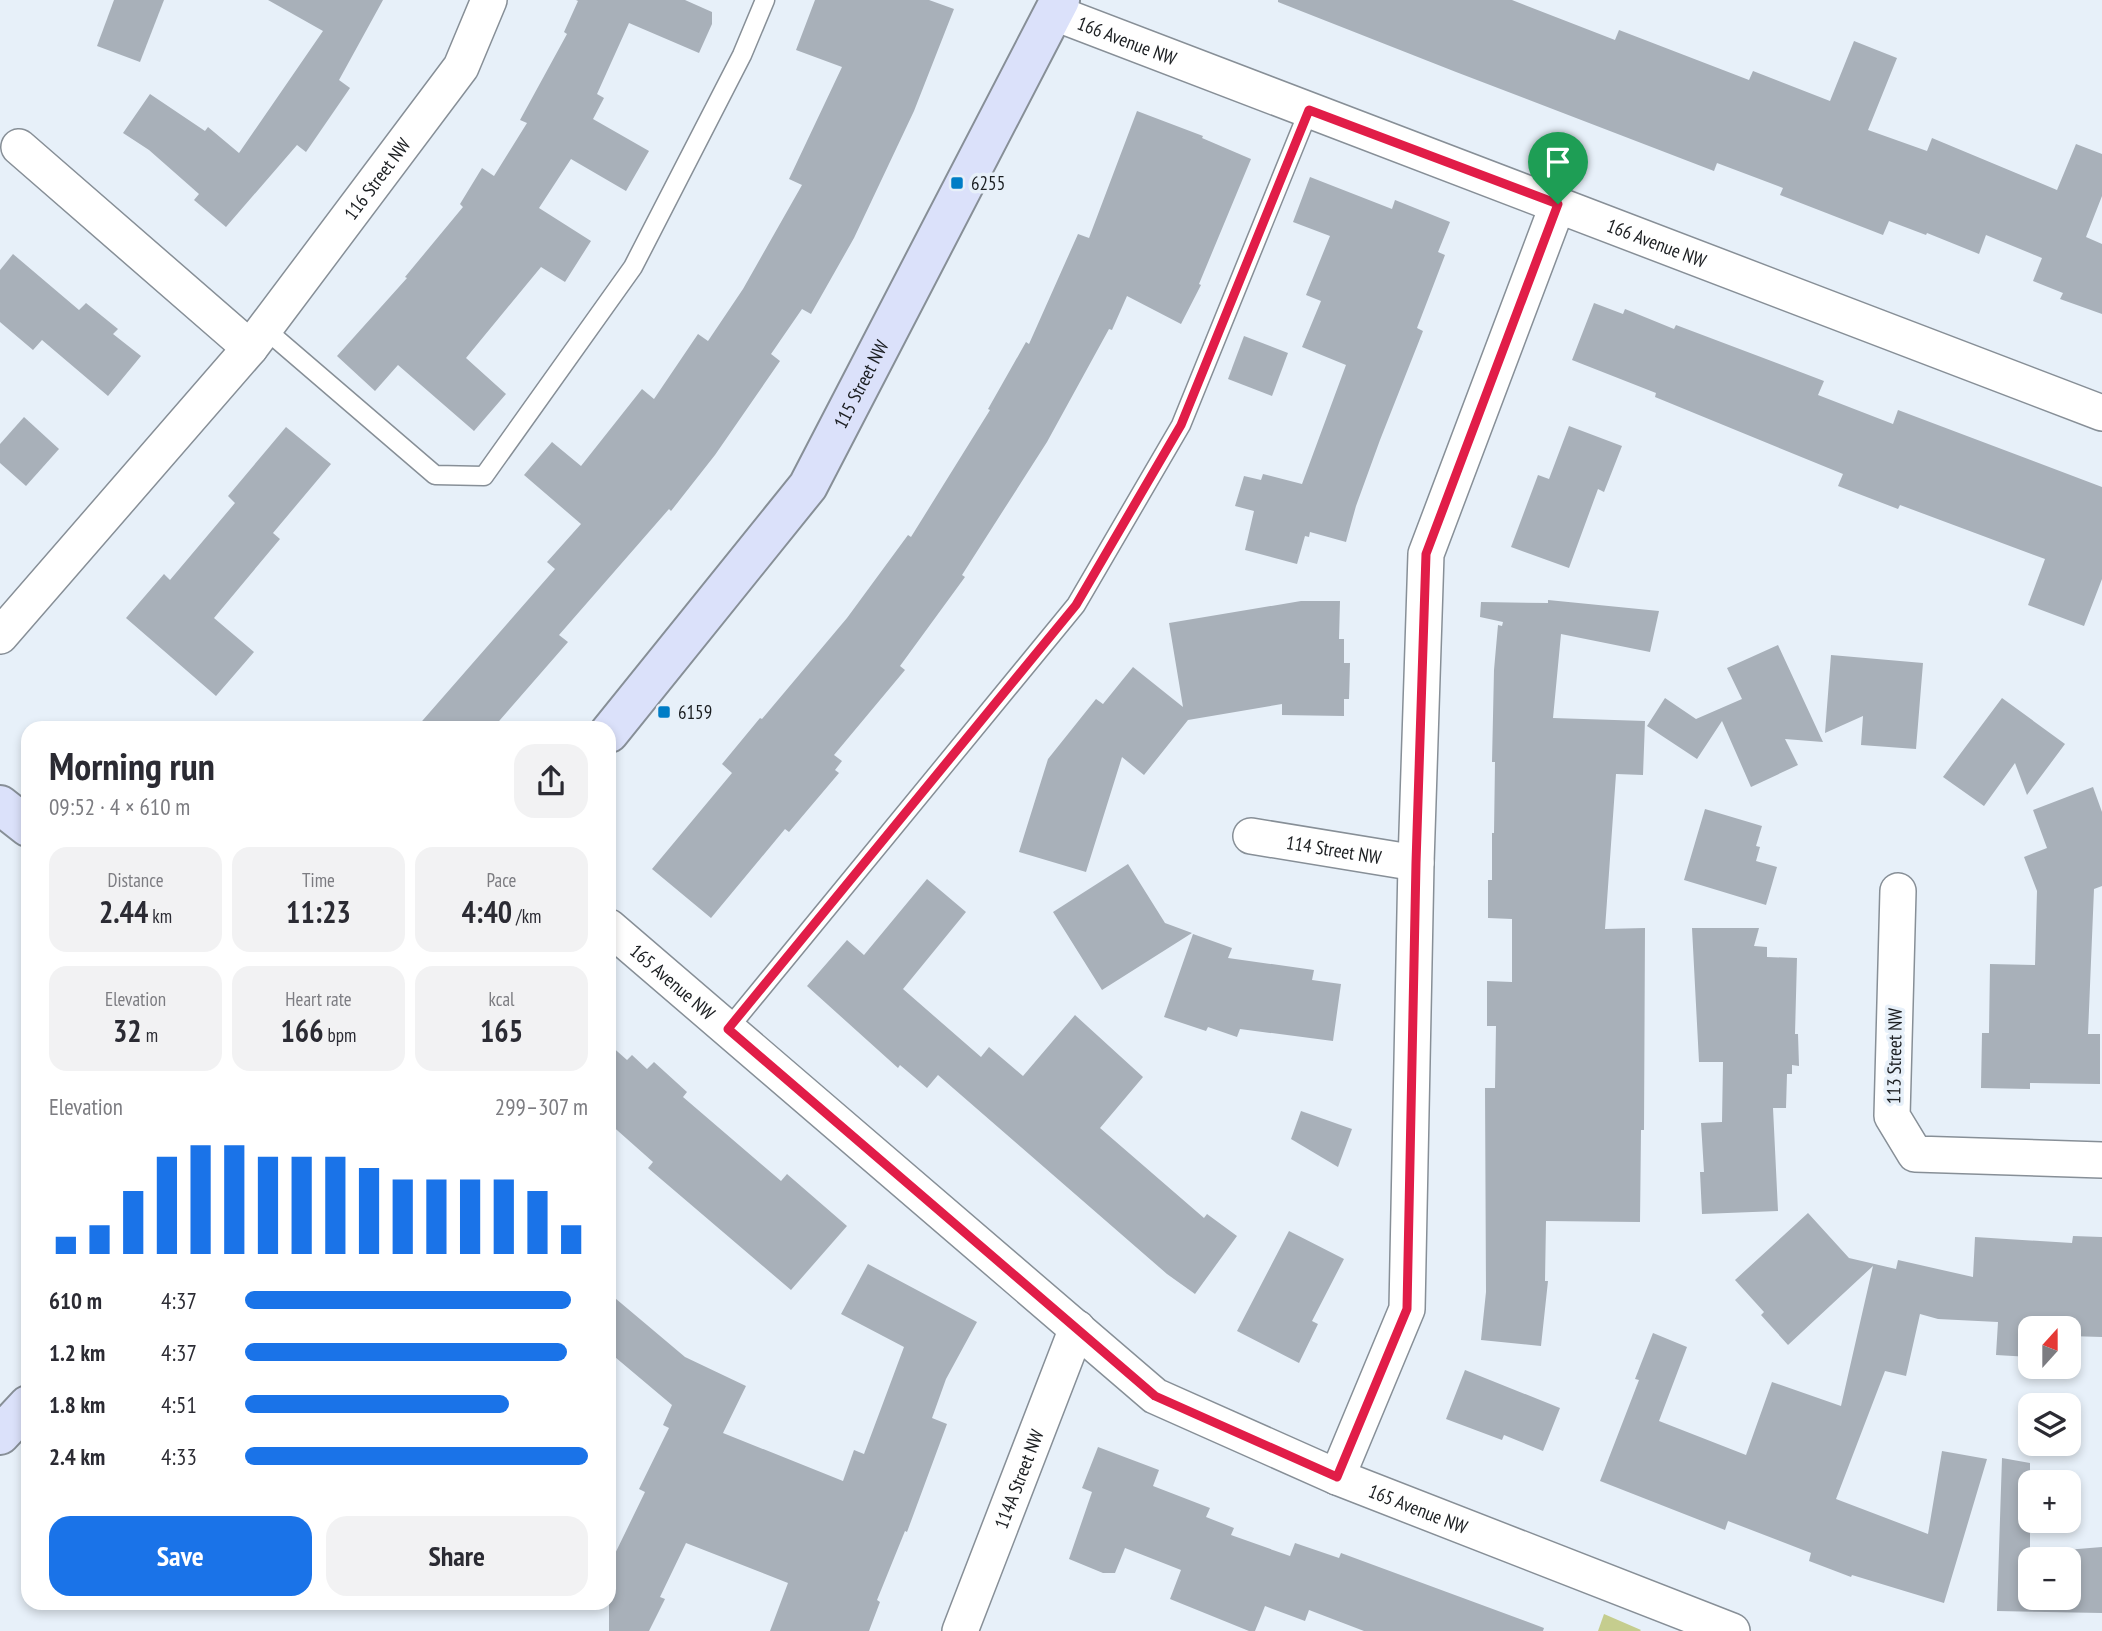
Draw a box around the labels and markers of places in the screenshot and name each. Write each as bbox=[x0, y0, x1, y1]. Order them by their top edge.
pin bbox=[1528, 132, 1588, 204]
place label: 6255 bbox=[971, 171, 1005, 195]
marker: 6255 bbox=[949, 175, 965, 191]
place label: 6159 bbox=[678, 700, 712, 724]
marker: 6159 bbox=[656, 704, 672, 720]

